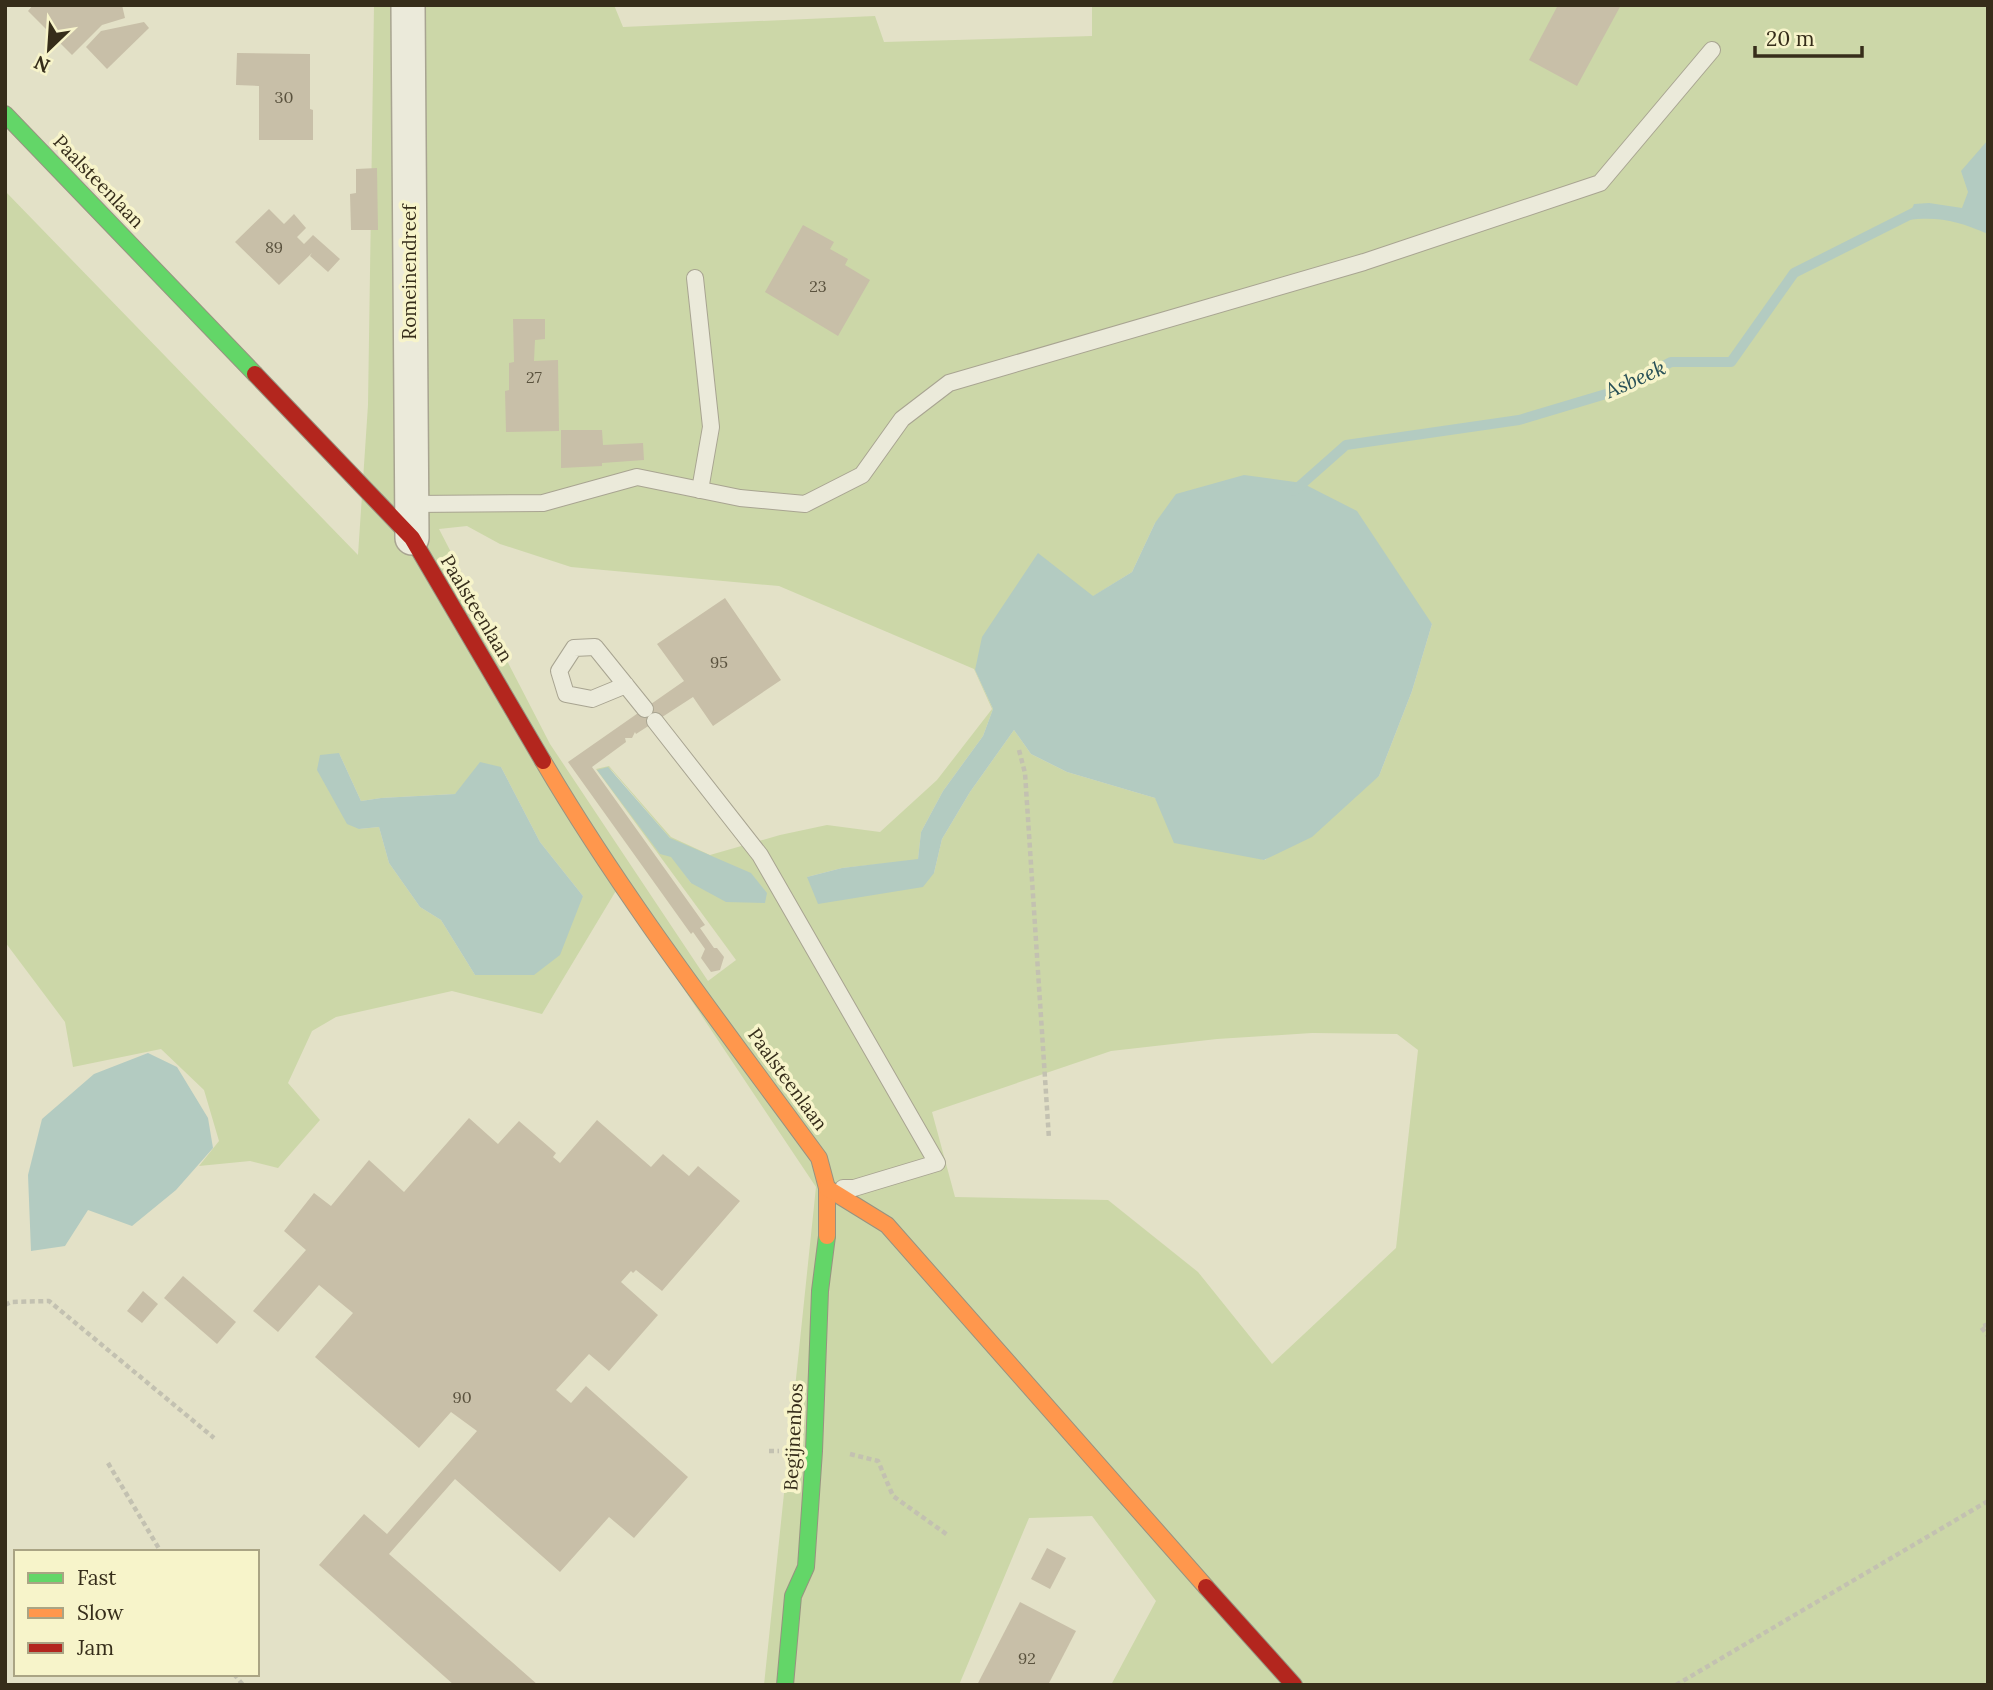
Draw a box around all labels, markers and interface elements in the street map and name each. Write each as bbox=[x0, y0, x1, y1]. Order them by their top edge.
north arrow bbox=[14, 14, 84, 84]
scale bar bbox=[1755, 14, 1862, 58]
text: 20 m bbox=[1766, 25, 1815, 52]
text: N bbox=[30, 50, 54, 78]
house number: 30 bbox=[275, 87, 293, 107]
street label: Paalsteenlaan bbox=[48, 129, 150, 233]
street label: Romeinendreef bbox=[397, 203, 421, 340]
house number: 89 bbox=[265, 237, 283, 257]
house number: 23 bbox=[809, 276, 827, 296]
water label: Asbeek bbox=[1599, 354, 1670, 405]
house number: 27 bbox=[526, 367, 543, 387]
street label: Paalsteenlaan bbox=[436, 550, 518, 666]
house number: 95 bbox=[710, 652, 728, 672]
street label: Paalsteenlaan bbox=[743, 1023, 833, 1135]
street label: Begijnenbos bbox=[778, 1382, 808, 1491]
house number: 90 bbox=[452, 1387, 472, 1407]
legend bbox=[14, 1550, 259, 1676]
text: Fast bbox=[77, 1564, 117, 1591]
text: Slow bbox=[77, 1599, 124, 1626]
text: Jam bbox=[76, 1634, 114, 1661]
house number: 92 bbox=[1018, 1648, 1036, 1668]

